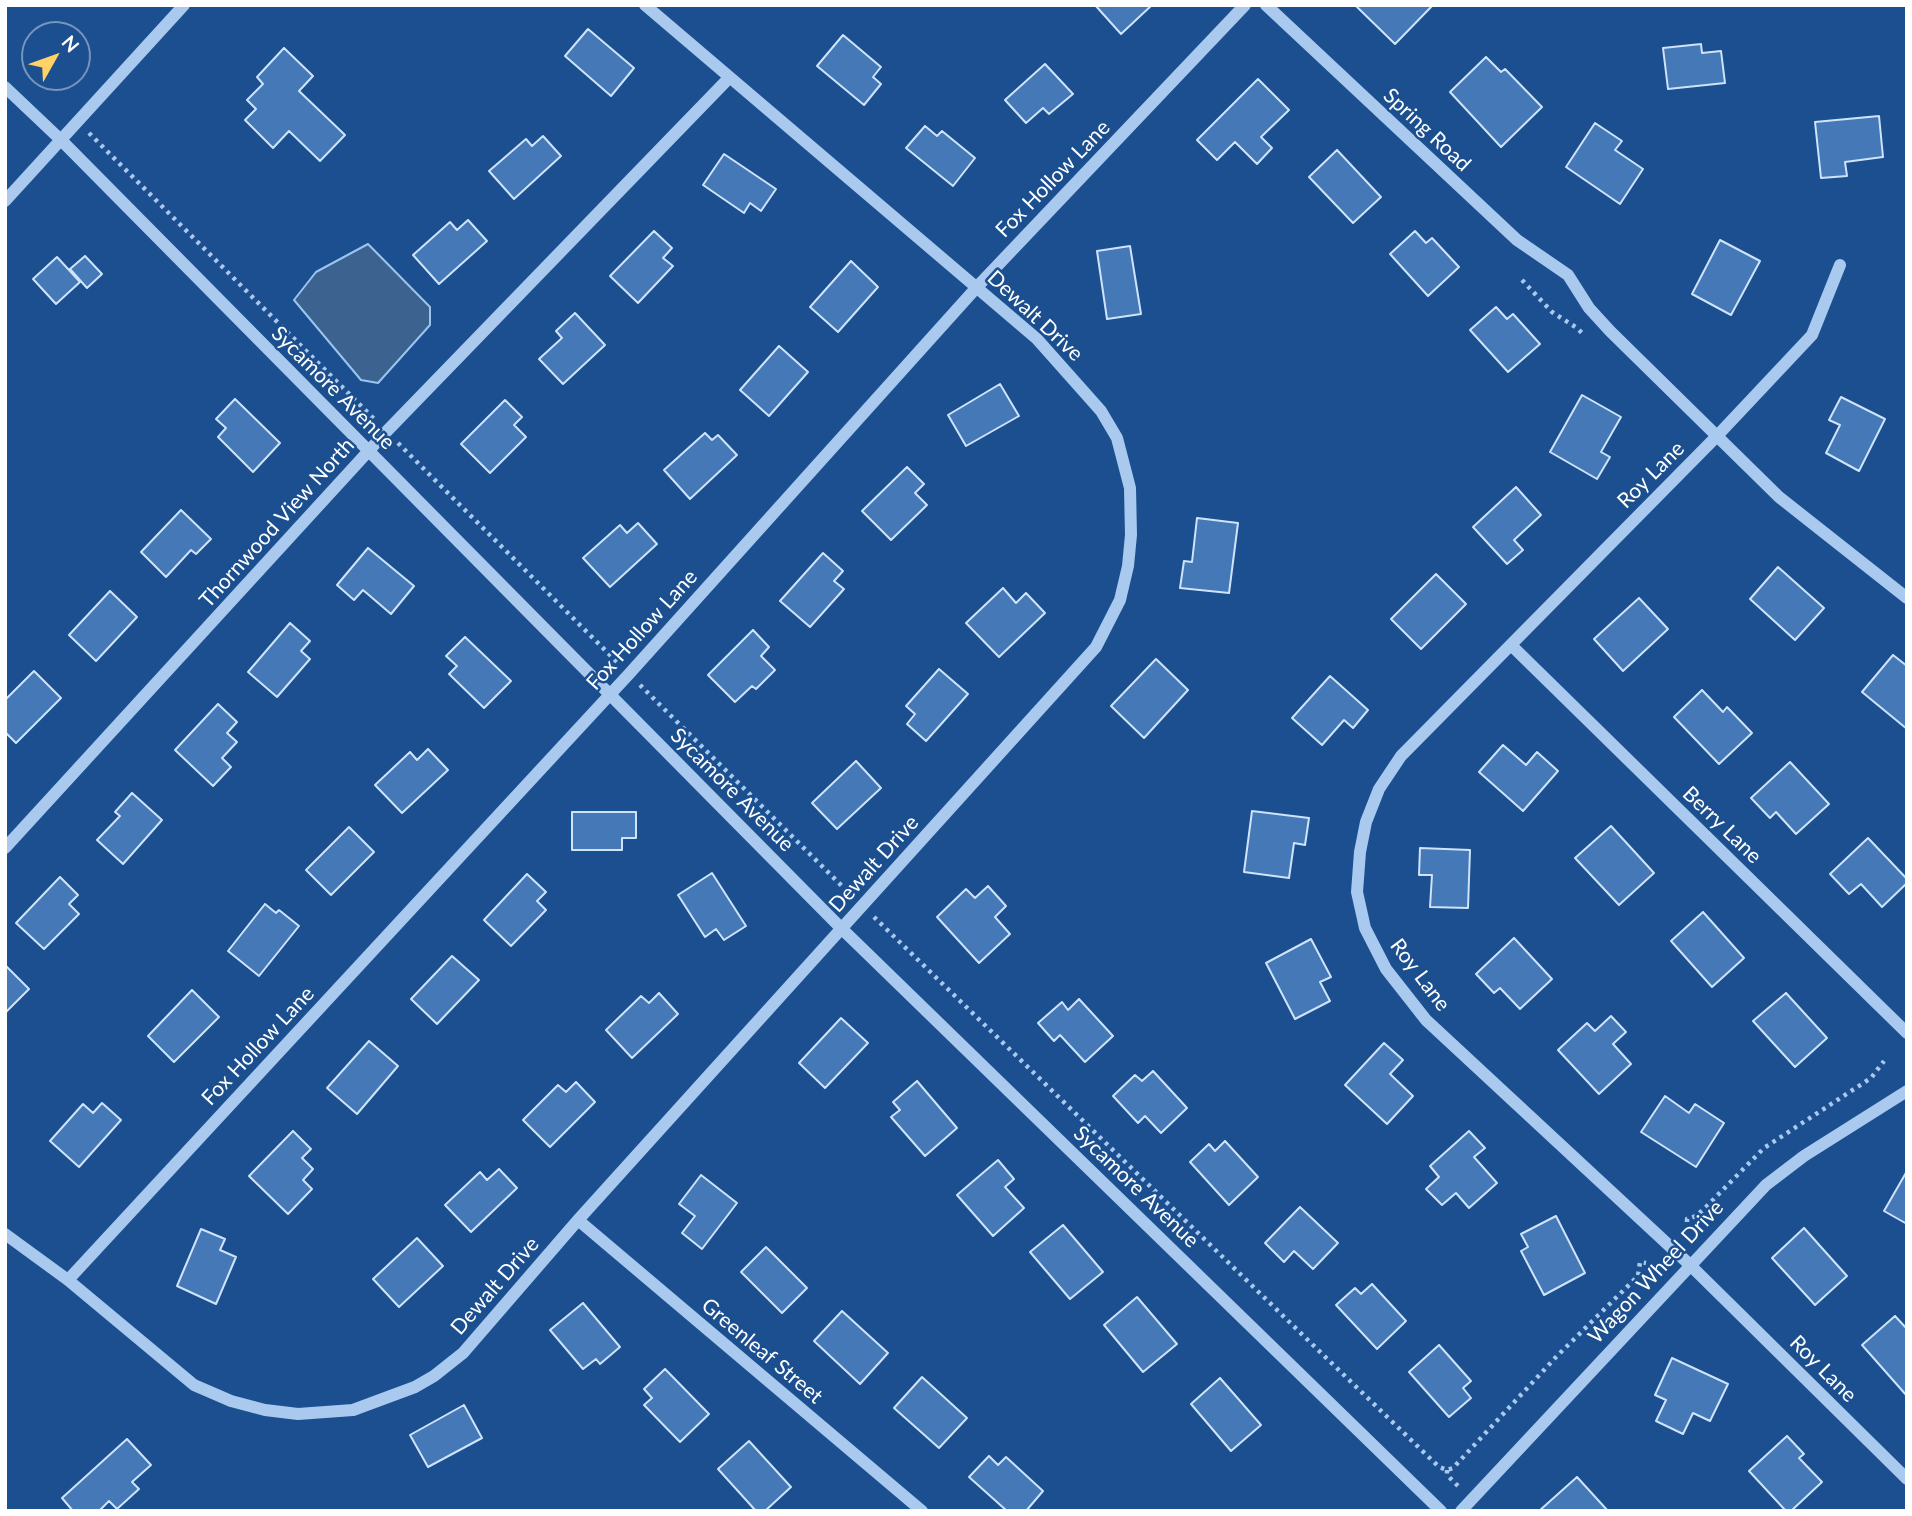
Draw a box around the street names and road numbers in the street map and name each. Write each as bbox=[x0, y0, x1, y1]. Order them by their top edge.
street label: Spring Road bbox=[1378, 83, 1476, 177]
street label: Fox Hollow Lane bbox=[991, 115, 1115, 243]
street label: Dewalt Drive bbox=[982, 265, 1088, 367]
street label: Sycamore Avenue bbox=[266, 321, 400, 455]
street label: Thornwood View North bbox=[194, 433, 360, 613]
street label: Roy Lane bbox=[1612, 436, 1690, 514]
street label: Fox Hollow Lane bbox=[581, 565, 703, 695]
street label: Sycamore Avenue bbox=[665, 723, 799, 857]
street label: Berry Lane bbox=[1677, 781, 1767, 869]
street label: Dewalt Drive bbox=[824, 810, 924, 918]
street label: Roy Lane bbox=[1385, 934, 1455, 1016]
street label: Fox Hollow Lane bbox=[196, 981, 320, 1111]
street label: Sycamore Avenue bbox=[1068, 1121, 1204, 1253]
street label: Wagon Wheel Drive bbox=[1583, 1195, 1729, 1349]
street label: Dewalt Drive bbox=[446, 1232, 544, 1340]
street label: Greenleaf Street bbox=[696, 1293, 828, 1409]
street label: Roy Lane bbox=[1784, 1330, 1862, 1408]

